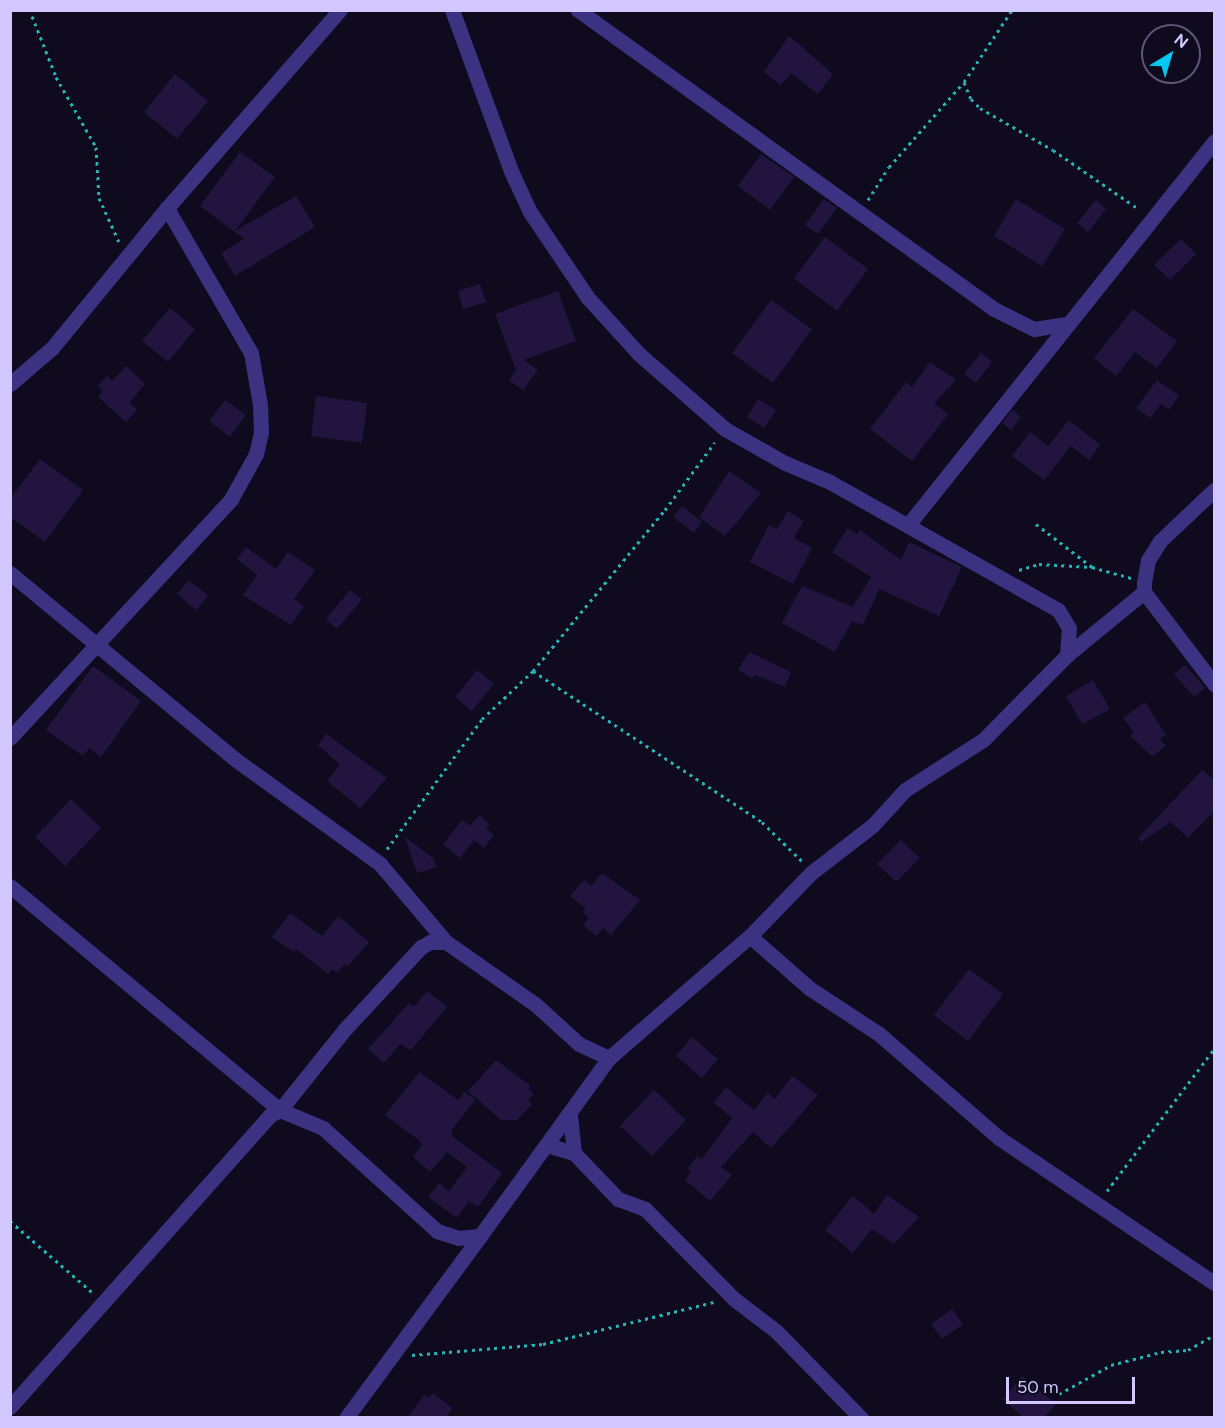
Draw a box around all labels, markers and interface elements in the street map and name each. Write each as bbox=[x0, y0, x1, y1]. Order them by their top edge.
north arrow bbox=[1141, 24, 1201, 84]
text: N bbox=[1170, 30, 1192, 52]
scale bar bbox=[1009, 1365, 1138, 1403]
text: 50 m bbox=[1017, 1376, 1059, 1398]

